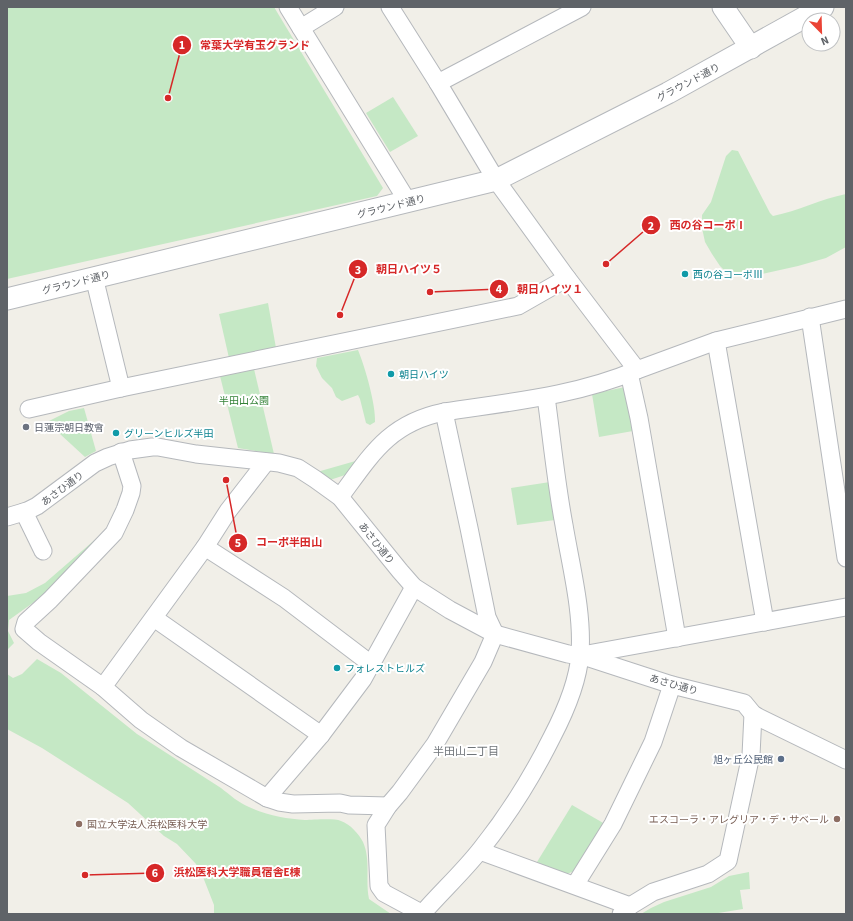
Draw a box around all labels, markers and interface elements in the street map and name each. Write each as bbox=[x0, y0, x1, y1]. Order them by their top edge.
north arrow bbox=[801, 12, 841, 52]
text: N bbox=[818, 32, 831, 49]
callout: 常葉大学有玉グランド bbox=[172, 33, 318, 56]
text: 1 bbox=[179, 37, 185, 54]
text: 常葉大学有玉グランド bbox=[200, 38, 310, 53]
street label: グラウンド通り bbox=[654, 60, 723, 105]
street label: グラウンド通り bbox=[356, 192, 427, 222]
callout: 西の谷コーポⅠ bbox=[641, 214, 754, 237]
text: 2 bbox=[648, 218, 654, 235]
text: 西の谷コーポⅠ bbox=[670, 218, 747, 233]
callout: 朝日ハイツ５ bbox=[348, 258, 450, 281]
text: 3 bbox=[355, 262, 361, 279]
text: 朝日ハイツ５ bbox=[376, 262, 442, 277]
street label: グラウンド通り bbox=[41, 268, 112, 298]
place label: 西の谷コーポⅢ bbox=[693, 268, 763, 282]
marker: 西の谷コーポⅢ bbox=[680, 269, 690, 279]
callout: 朝日ハイツ１ bbox=[489, 278, 591, 301]
text: 4 bbox=[496, 281, 503, 298]
text: 朝日ハイツ１ bbox=[517, 282, 583, 297]
place label: 朝日ハイツ bbox=[399, 368, 449, 382]
marker: 朝日ハイツ bbox=[386, 369, 396, 379]
park label: 半田山公園 bbox=[219, 394, 269, 408]
place label: 日蓮宗朝日教會 bbox=[34, 421, 104, 435]
marker: 日蓮宗朝日教會 bbox=[21, 422, 31, 432]
place label: グリーンヒルズ半田 bbox=[124, 427, 214, 441]
marker: グリーンヒルズ半田 bbox=[111, 428, 121, 438]
street label: あさひ通り bbox=[38, 468, 87, 509]
street label: あさひ通り bbox=[355, 520, 397, 567]
callout: コーポ半田山 bbox=[228, 531, 330, 554]
text: 5 bbox=[235, 535, 241, 552]
text: コーポ半田山 bbox=[256, 535, 322, 550]
place label: フォレストヒルズ bbox=[345, 662, 425, 676]
marker: フォレストヒルズ bbox=[332, 663, 342, 673]
street label: あさひ通り bbox=[648, 671, 700, 699]
district label: 半田山二丁目 bbox=[433, 744, 499, 759]
place label: 旭ヶ丘公民館 bbox=[713, 753, 773, 767]
marker: 旭ヶ丘公民館 bbox=[776, 754, 786, 764]
place label: エスコーラ・アレグリア・デ・サベール bbox=[649, 813, 829, 827]
marker: エスコーラ・アレグリア・デ・サベール bbox=[832, 814, 842, 824]
place label: 国立大学法人浜松医科大学 bbox=[87, 818, 207, 832]
marker: 国立大学法人浜松医科大学 bbox=[74, 819, 84, 829]
callout: 浜松医科大学職員宿舎E棟 bbox=[145, 861, 308, 884]
text: 6 bbox=[152, 865, 158, 882]
text: 浜松医科大学職員宿舎E棟 bbox=[173, 865, 301, 880]

